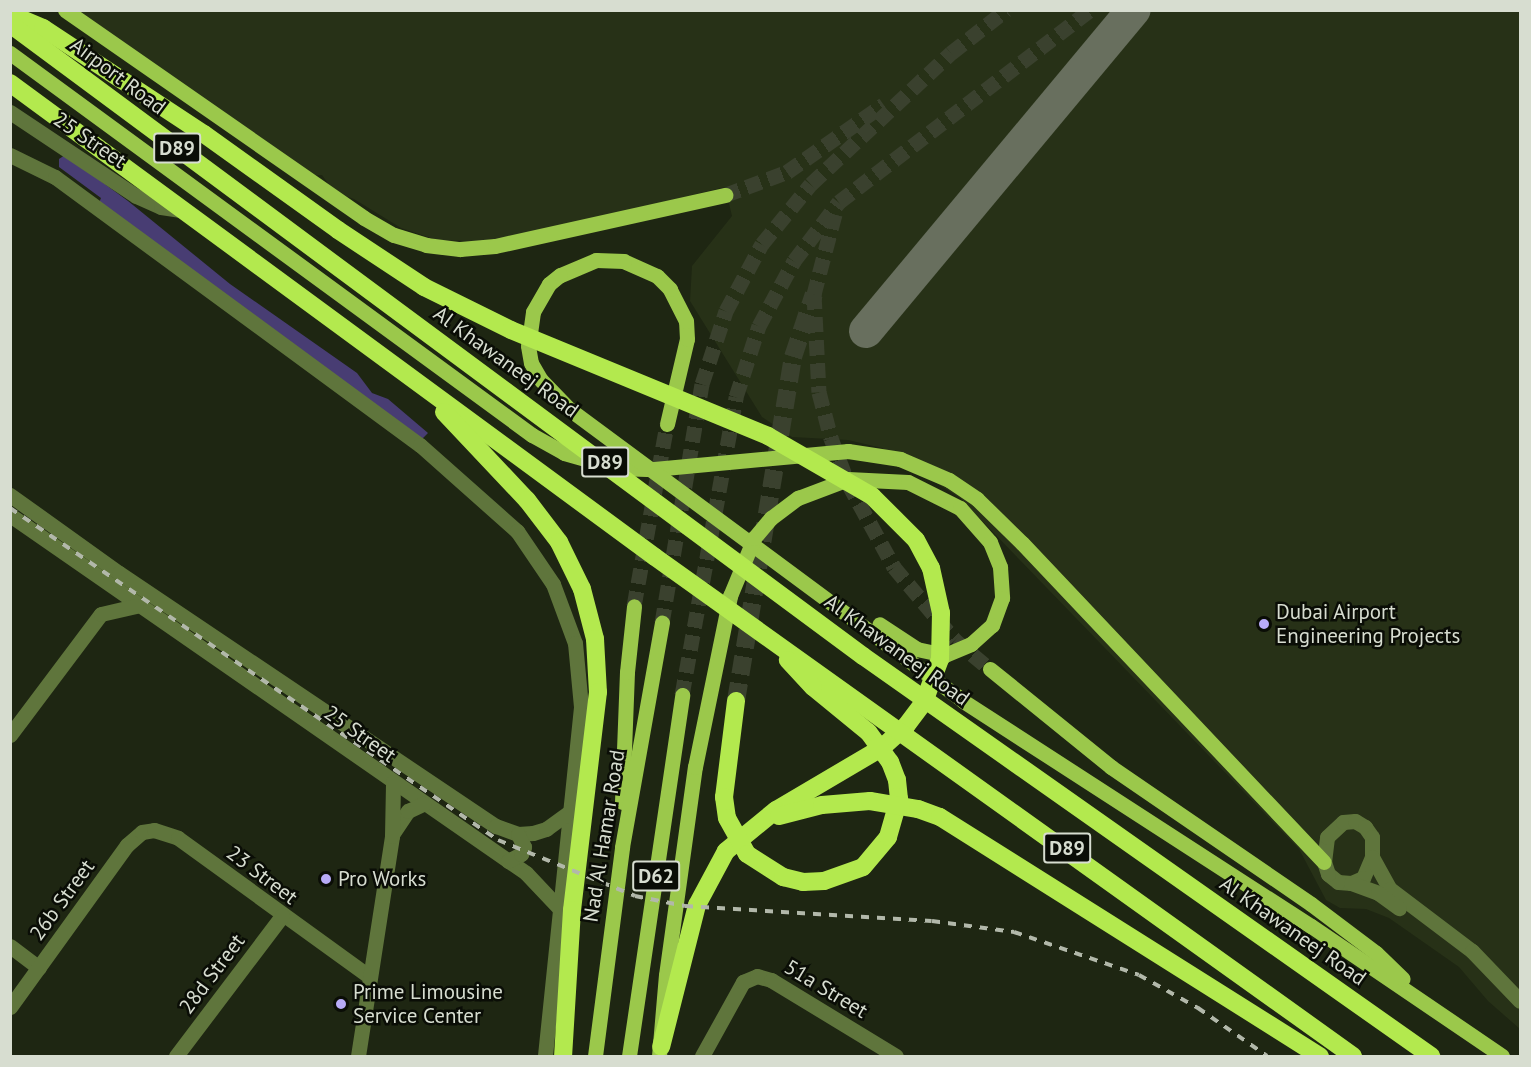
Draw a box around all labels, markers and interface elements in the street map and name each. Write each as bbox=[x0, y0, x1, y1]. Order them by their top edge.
street label: Airport Road bbox=[65, 32, 171, 120]
street label: 25 Street bbox=[49, 107, 131, 173]
road number: D89 bbox=[153, 131, 201, 165]
street label: Al Khawaneej Road bbox=[429, 301, 583, 423]
road number: D89 bbox=[581, 445, 629, 479]
street label: Al Khawaneej Road bbox=[820, 589, 974, 711]
place label: Dubai Airport Engineering Projects bbox=[1276, 599, 1460, 649]
marker: Dubai Airport Engineering Projects bbox=[1257, 617, 1271, 631]
street label: 25 Street bbox=[319, 700, 401, 768]
street label: Nad Al Hamar Road bbox=[578, 748, 630, 924]
road number: D89 bbox=[1043, 831, 1091, 865]
street label: 23 Street bbox=[222, 840, 302, 910]
street label: 26b Street bbox=[24, 855, 100, 945]
road number: D62 bbox=[632, 859, 680, 893]
place label: Pro Works bbox=[338, 866, 427, 892]
street label: Al Khawaneej Road bbox=[1215, 871, 1371, 991]
marker: Pro Works bbox=[319, 872, 333, 886]
street label: 28d Street bbox=[174, 929, 250, 1019]
street label: 51a Street bbox=[780, 954, 872, 1024]
place label: Prime Limousine Service Center bbox=[353, 979, 503, 1029]
marker: Prime Limousine Service Center bbox=[334, 997, 348, 1011]

